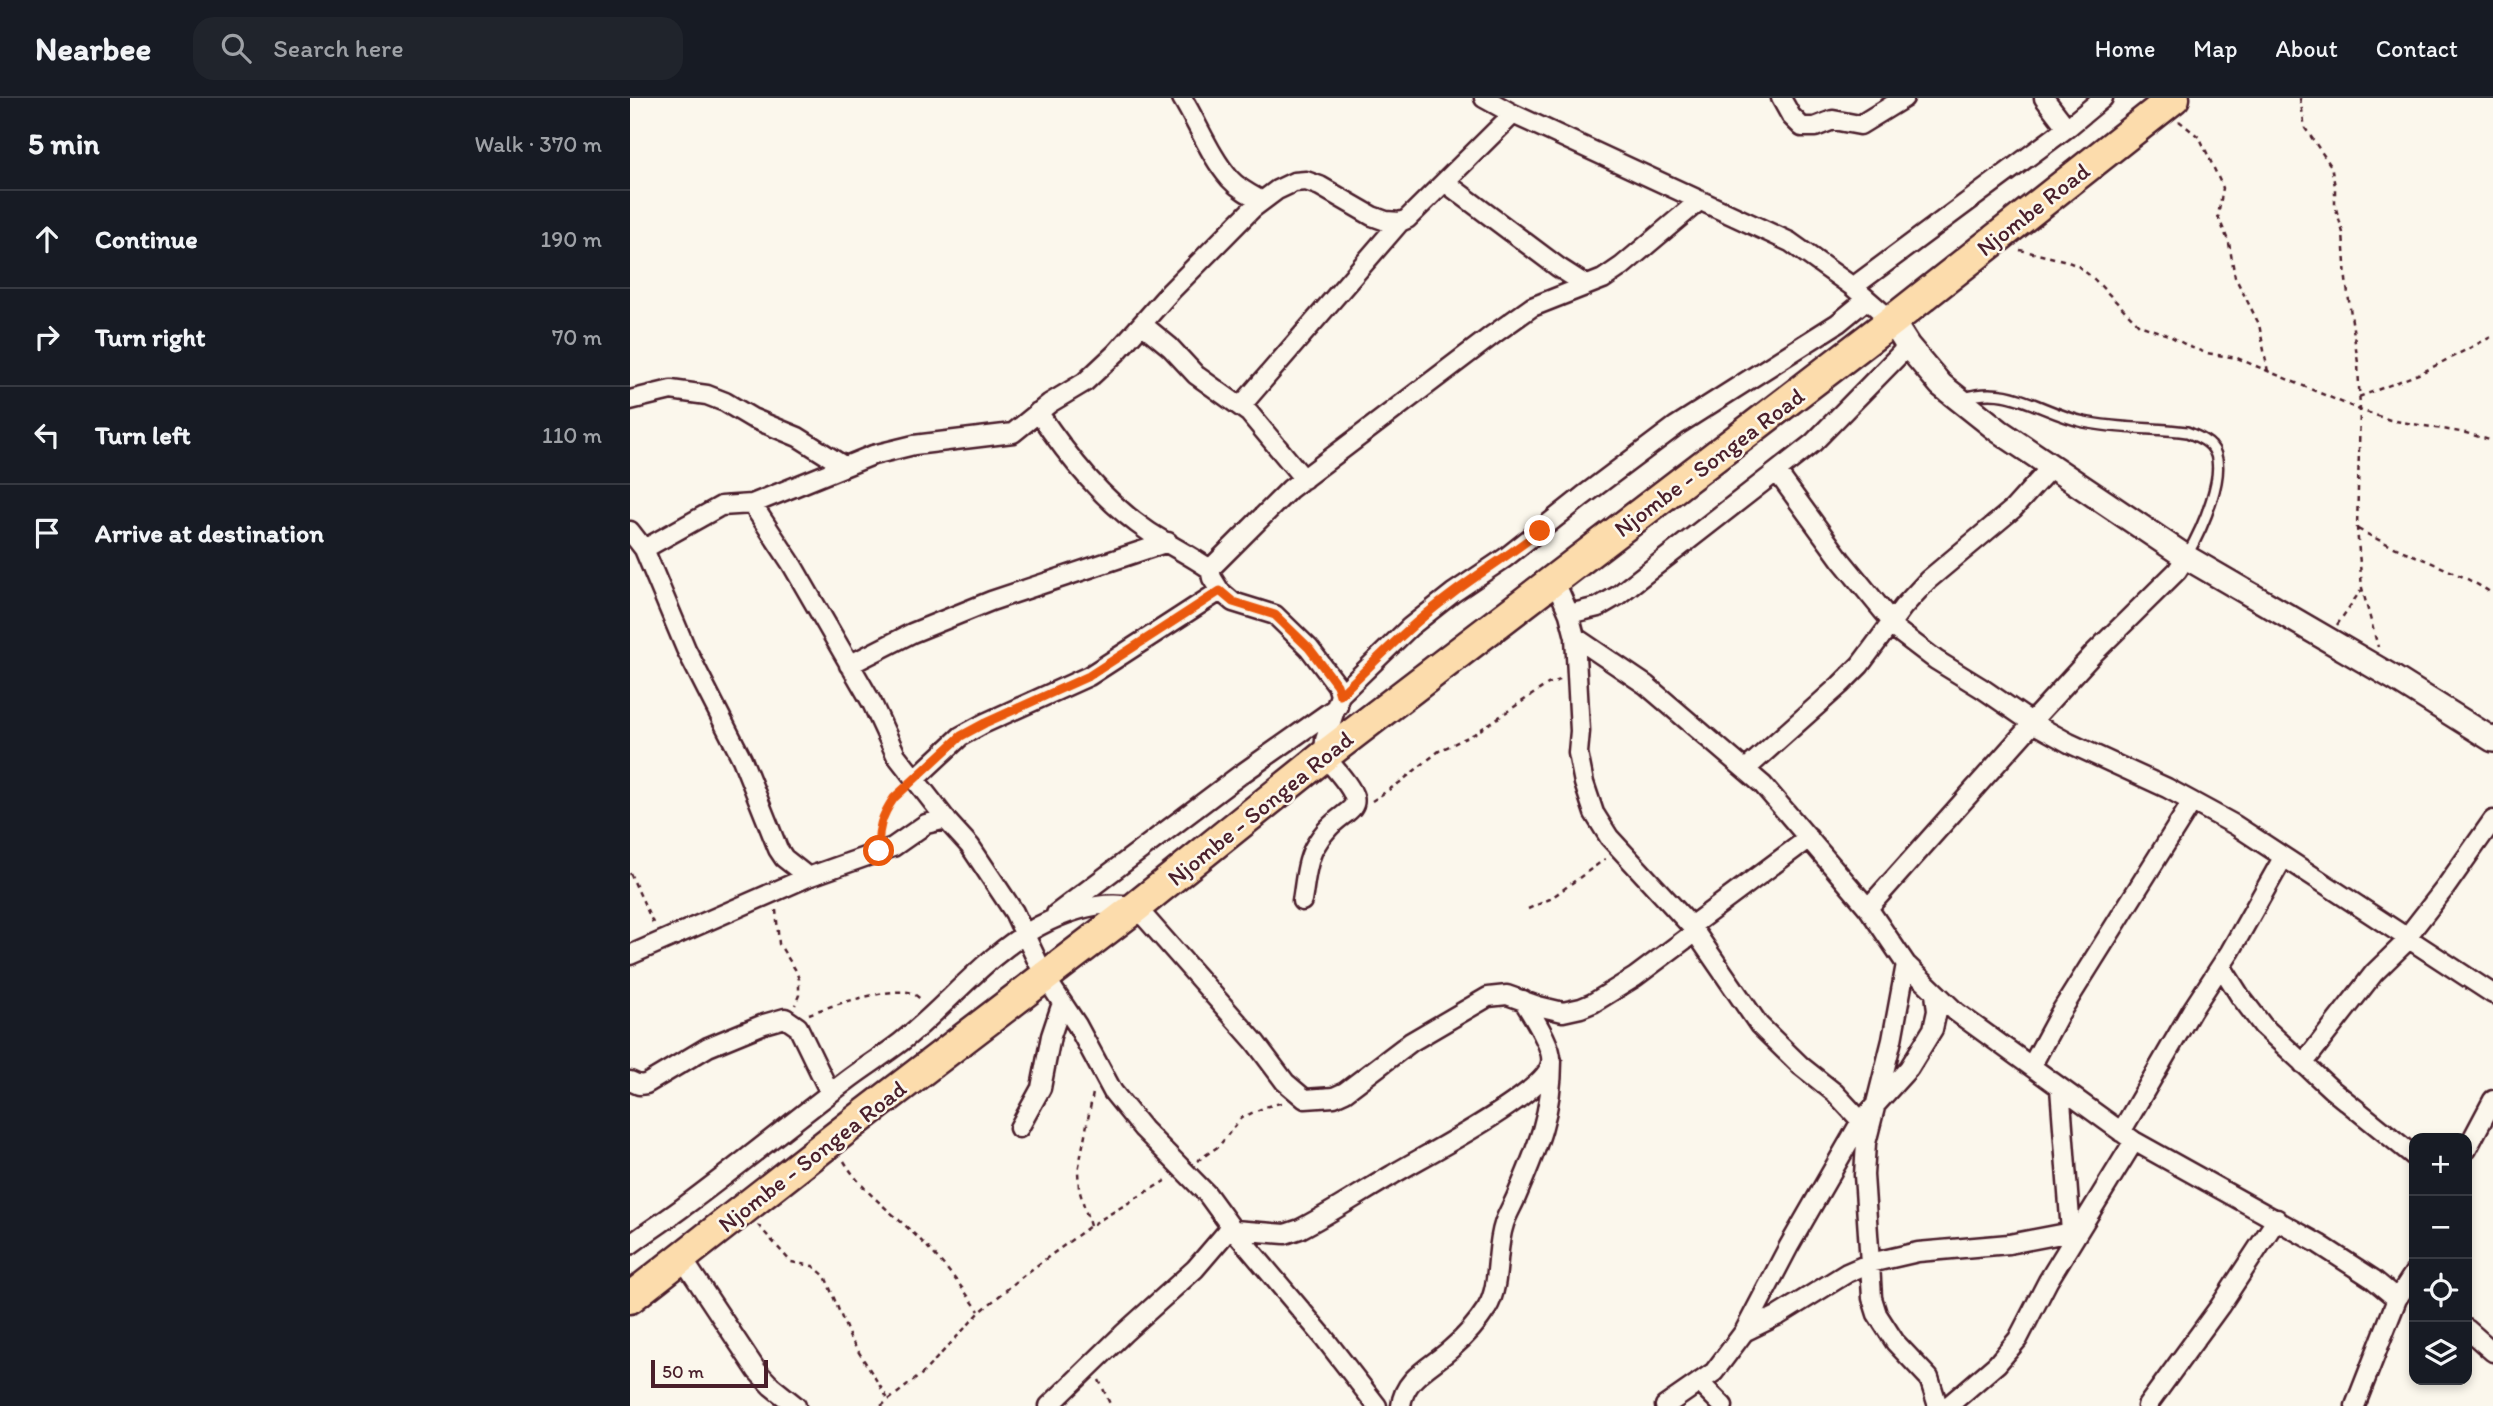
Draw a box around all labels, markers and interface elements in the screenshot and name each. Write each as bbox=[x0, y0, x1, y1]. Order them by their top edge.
search box bbox=[193, 17, 683, 80]
text: Nearbee bbox=[35, 29, 151, 68]
icon: search bbox=[217, 29, 255, 67]
text: Search here bbox=[273, 32, 404, 64]
text: Home bbox=[2095, 34, 2155, 63]
text: Map bbox=[2193, 34, 2237, 63]
text: About bbox=[2275, 34, 2338, 63]
text: Contact bbox=[2376, 34, 2458, 63]
text: 5 min bbox=[28, 125, 99, 162]
text: Walk · 370 m bbox=[474, 130, 602, 158]
street label: Njombe Road bbox=[1971, 156, 2095, 262]
icon: ahead bbox=[28, 220, 66, 258]
text: Continue bbox=[95, 223, 198, 255]
text: 190 m bbox=[541, 225, 602, 253]
icon: right bbox=[28, 318, 66, 356]
text: Turn right bbox=[95, 321, 206, 353]
text: 70 m bbox=[552, 323, 602, 351]
street label: Njombe - Songea Road bbox=[1608, 381, 1810, 543]
icon: left bbox=[28, 416, 66, 454]
text: Turn left bbox=[95, 419, 191, 451]
text: 110 m bbox=[542, 421, 602, 449]
icon: arrive bbox=[28, 514, 66, 552]
route end bbox=[1524, 515, 1555, 546]
text: Arrive at destination bbox=[95, 517, 324, 549]
street label: Njombe - Songea Road bbox=[1161, 724, 1359, 892]
route start bbox=[863, 835, 894, 866]
street label: Njombe - Songea Road bbox=[712, 1074, 912, 1238]
map controls bbox=[2409, 1133, 2472, 1385]
button: + bbox=[2409, 1133, 2472, 1196]
button: − bbox=[2409, 1196, 2472, 1259]
button: locate bbox=[2409, 1259, 2472, 1322]
button: layers bbox=[2409, 1322, 2472, 1385]
scale bar bbox=[651, 1357, 768, 1389]
text: 50 m bbox=[662, 1360, 704, 1383]

